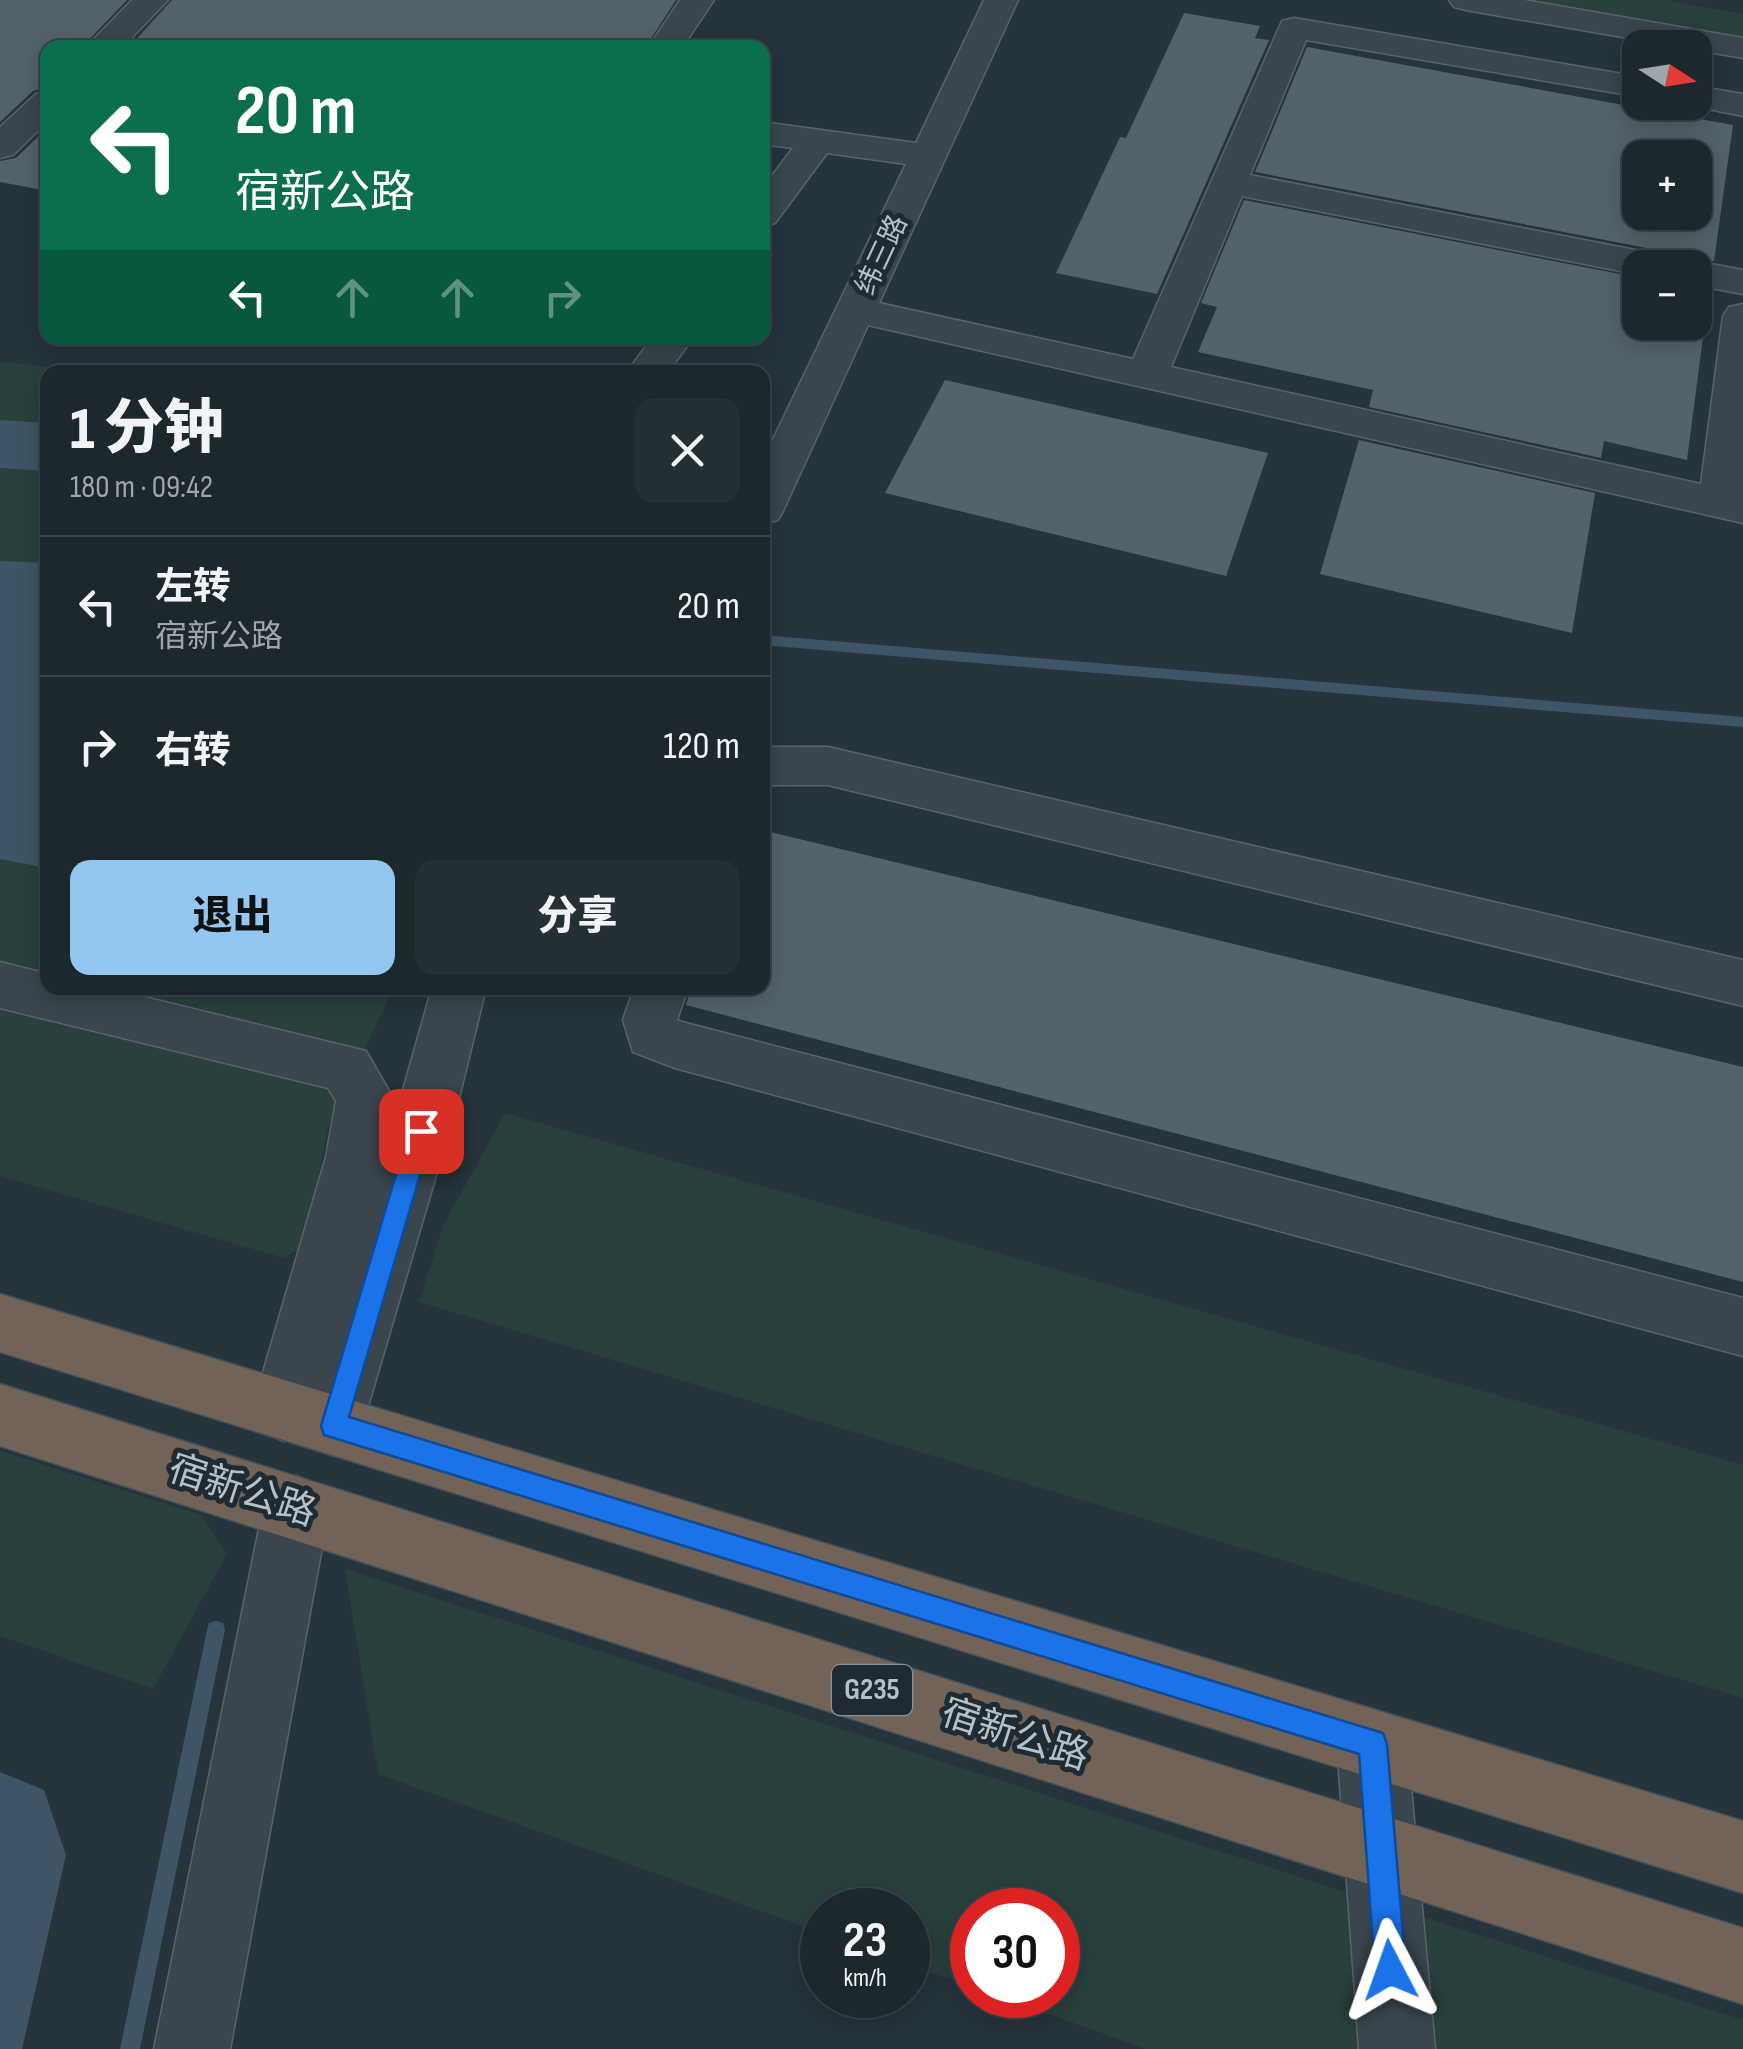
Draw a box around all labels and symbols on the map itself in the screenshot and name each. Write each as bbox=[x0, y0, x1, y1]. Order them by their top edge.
north arrow bbox=[1622, 30, 1712, 120]
street label: 纬三路 bbox=[849, 210, 915, 300]
pin bbox=[379, 1089, 464, 1174]
street label: 宿新公路 bbox=[163, 1446, 321, 1536]
road number: G235 bbox=[832, 1665, 912, 1715]
street label: 宿新公路 bbox=[936, 1690, 1094, 1780]
speed limit sign: 30 bbox=[950, 1888, 1080, 2018]
position arrow bbox=[1338, 1918, 1442, 2022]

